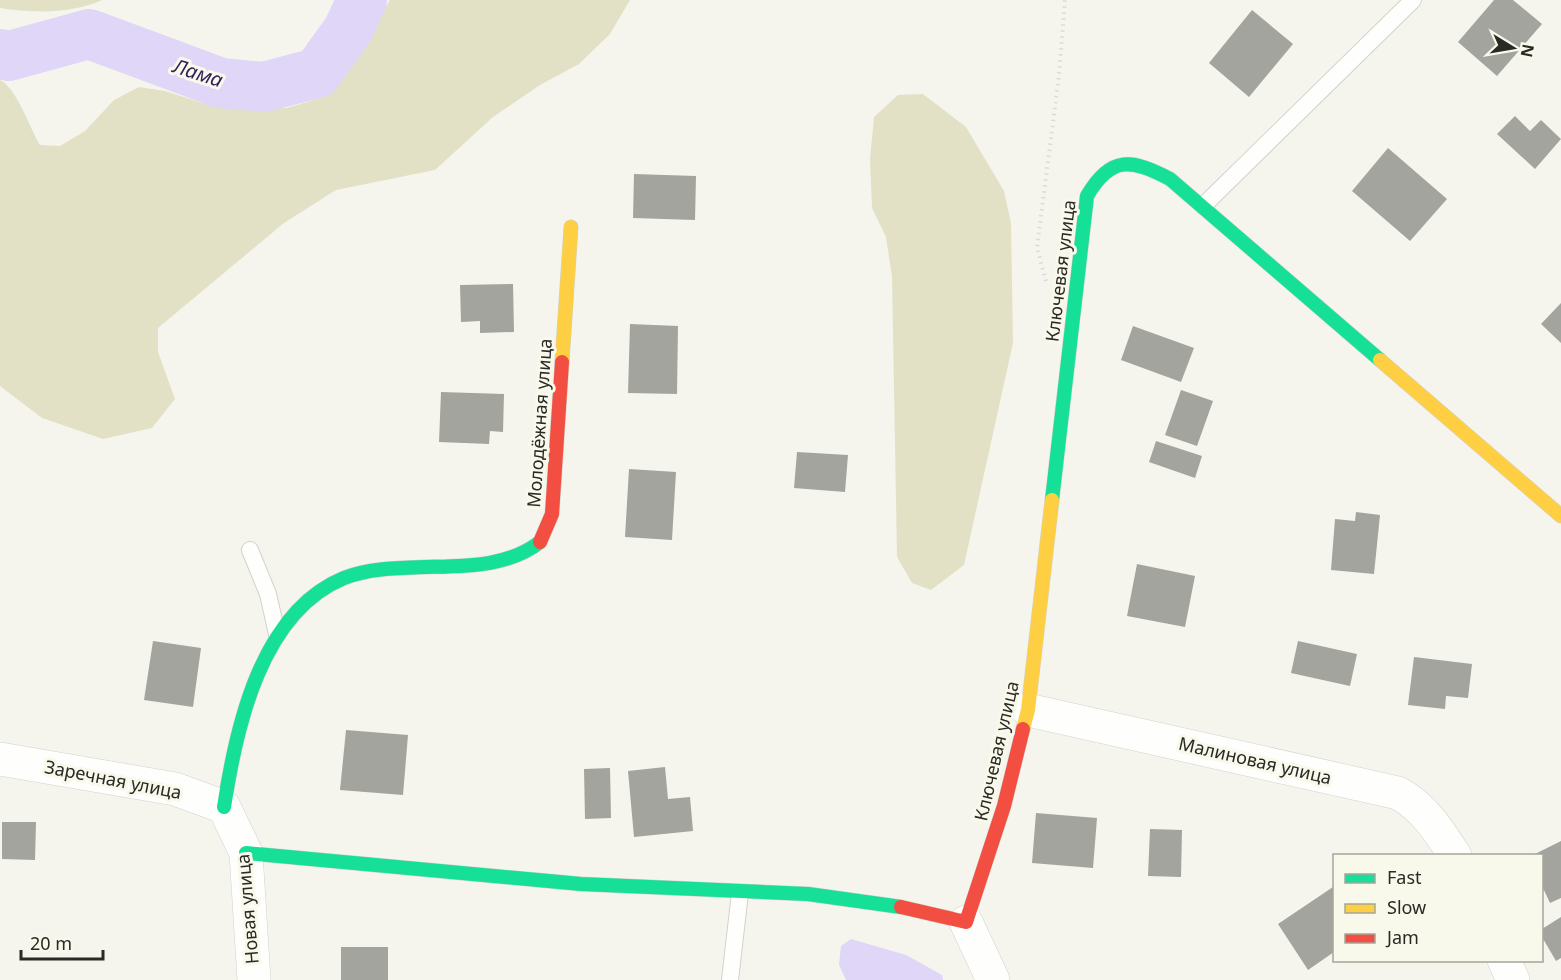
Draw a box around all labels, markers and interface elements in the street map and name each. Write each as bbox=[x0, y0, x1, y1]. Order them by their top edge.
north arrow bbox=[1483, 18, 1543, 78]
text: N bbox=[1516, 42, 1540, 59]
water label: Лама bbox=[169, 51, 227, 93]
street label: Ключевая улица bbox=[1039, 199, 1081, 343]
street label: Молодёжная улица bbox=[521, 338, 557, 508]
street label: Ключевая улица bbox=[968, 679, 1024, 823]
street label: Малиновая улица bbox=[1176, 731, 1334, 789]
street label: Заречная улица bbox=[43, 754, 184, 804]
street label: Новая улица bbox=[230, 853, 264, 965]
legend bbox=[1333, 854, 1543, 962]
text: Fast bbox=[1387, 865, 1422, 889]
text: Slow bbox=[1387, 895, 1426, 919]
scale bar bbox=[21, 923, 104, 961]
text: Jam bbox=[1385, 925, 1419, 949]
text: 20 m bbox=[30, 931, 72, 955]

